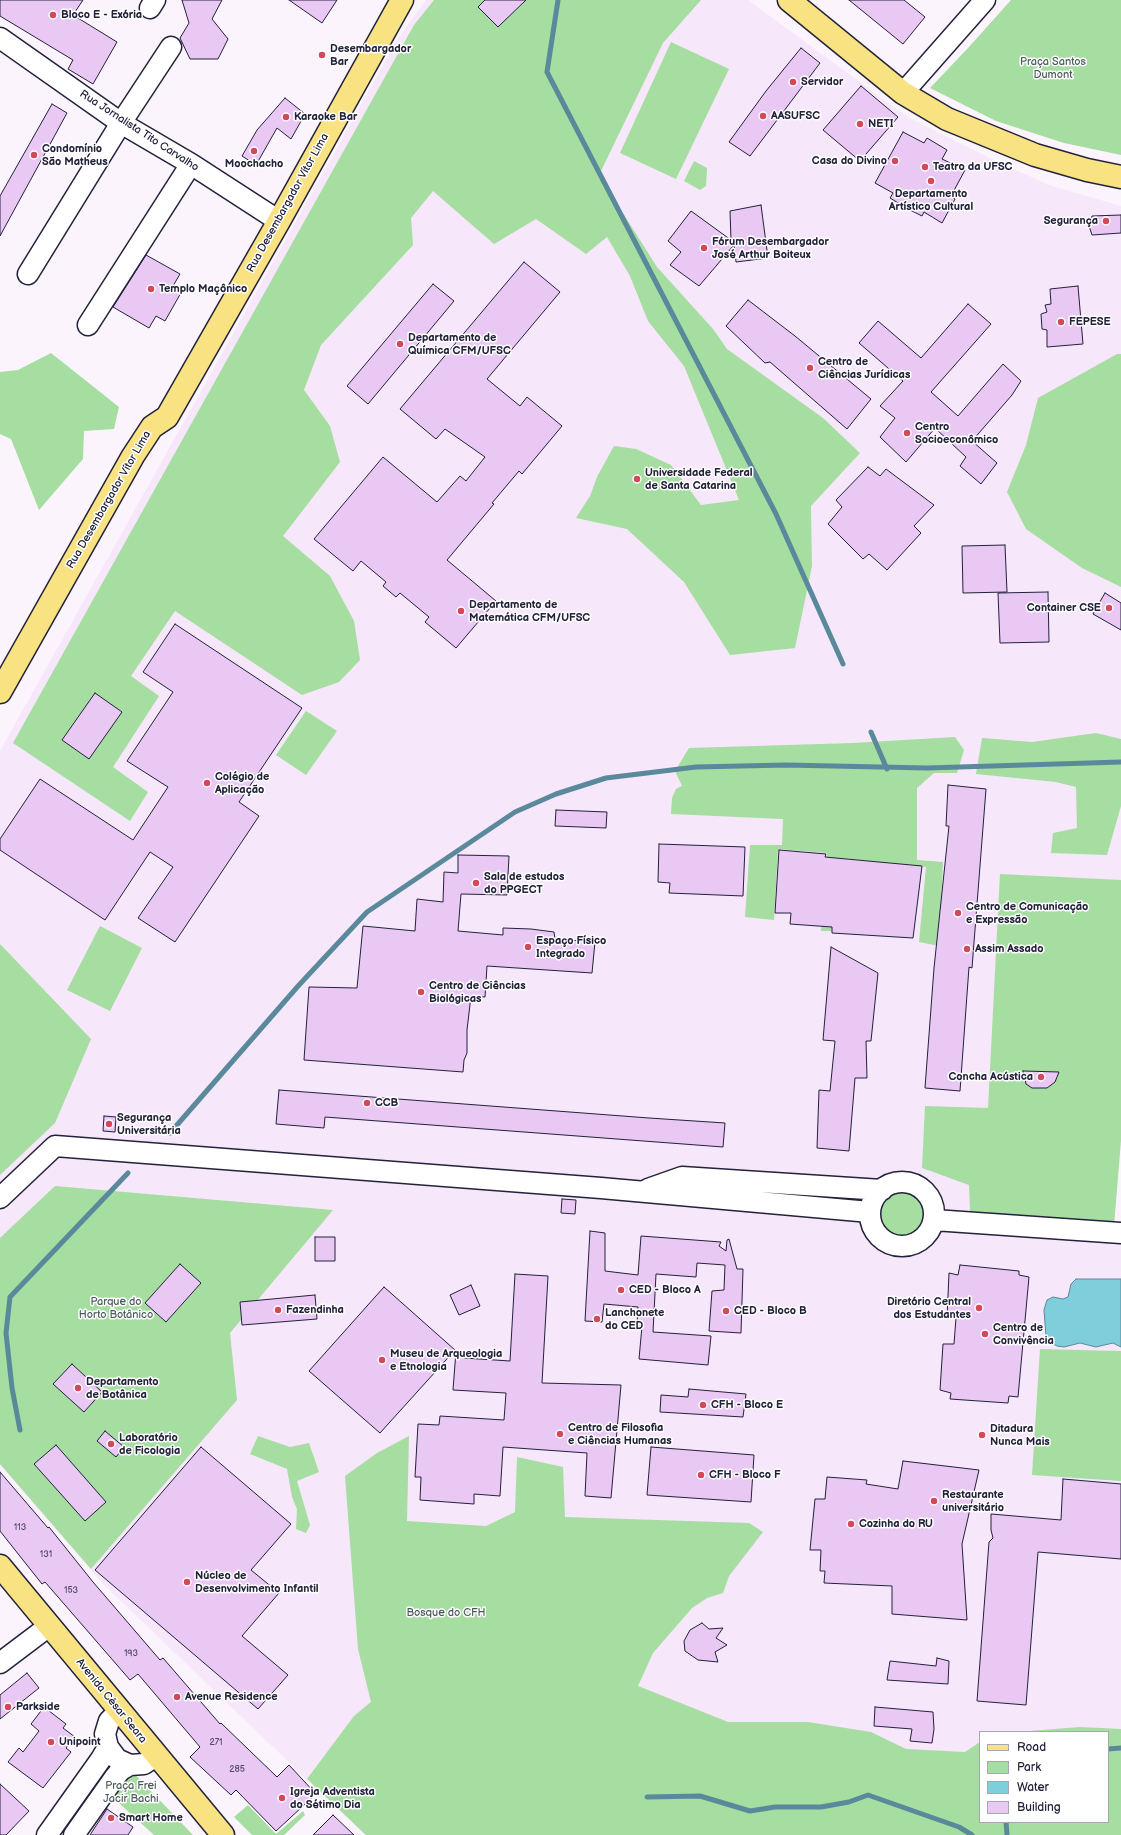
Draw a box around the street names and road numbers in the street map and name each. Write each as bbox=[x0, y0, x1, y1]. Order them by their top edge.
street label: Rua Jornalista Tito Carvalho bbox=[77, 88, 201, 174]
street label: Rua Desembargador Vítor Lima bbox=[244, 131, 332, 275]
street label: Rua Desembargador Vítor Lima bbox=[64, 429, 154, 571]
street label: Avenida César Seara bbox=[73, 1656, 149, 1746]

